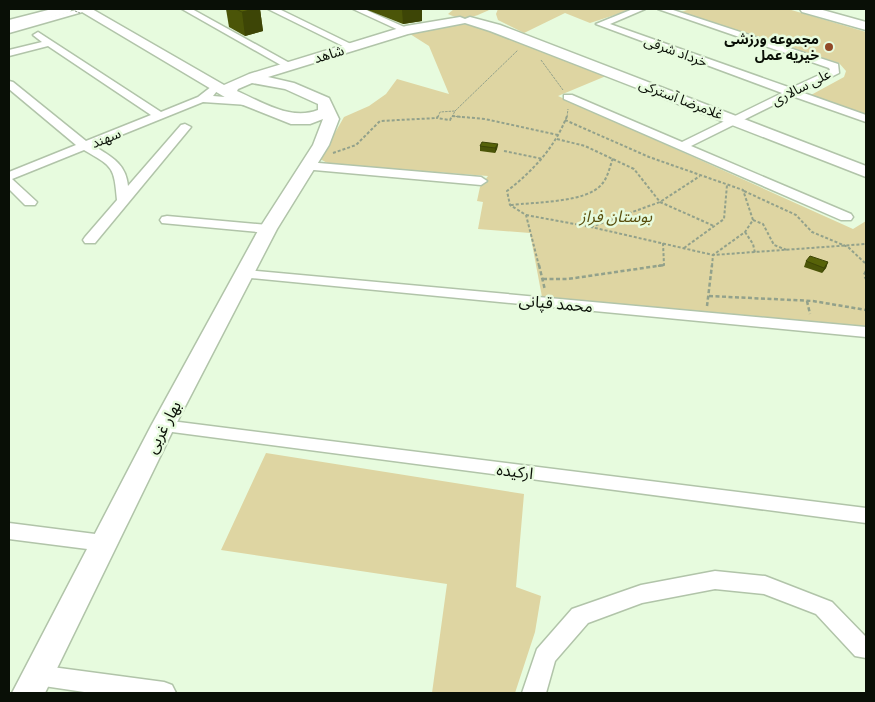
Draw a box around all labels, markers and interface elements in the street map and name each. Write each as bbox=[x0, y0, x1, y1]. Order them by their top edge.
place label: مجموعه ورزشی خیریه عمل bbox=[724, 30, 819, 64]
street label: خرداد شرقی bbox=[642, 31, 710, 71]
street label: شاهد bbox=[312, 41, 346, 67]
marker: مجموعه ورزشی خیریه عمل bbox=[823, 41, 835, 53]
street label: علی سالاری bbox=[768, 64, 834, 110]
street label: غلامرضا آسترکی bbox=[636, 75, 726, 123]
street label: سهند bbox=[89, 124, 123, 152]
park label: بوستان فراز bbox=[578, 206, 653, 226]
street label: محمد قپانی bbox=[518, 290, 594, 317]
street label: بهار غربی bbox=[141, 397, 185, 457]
street label: ارکیده bbox=[496, 459, 534, 483]

